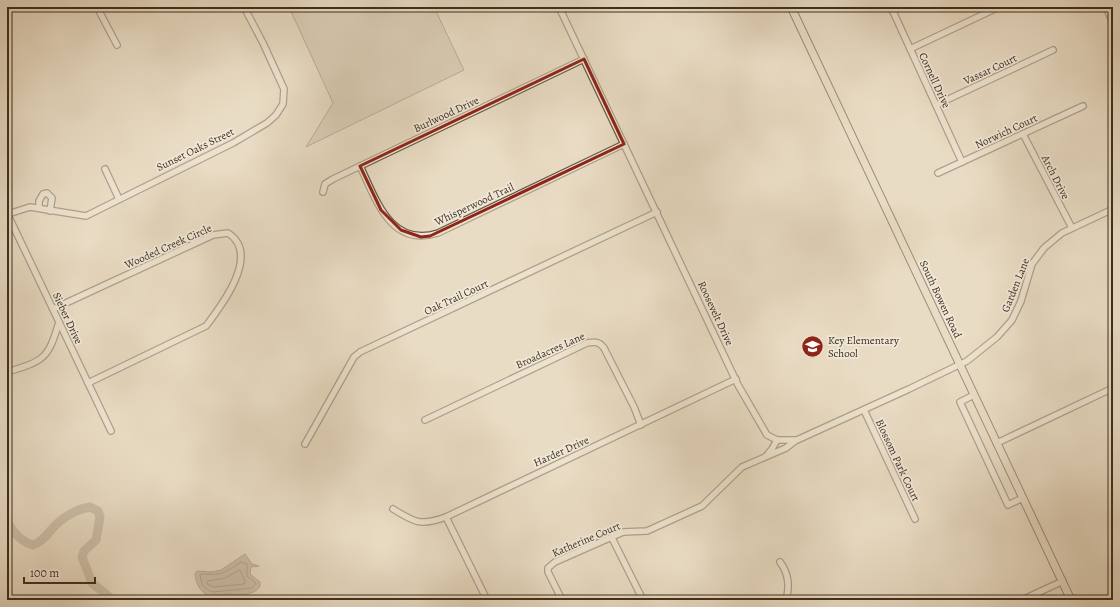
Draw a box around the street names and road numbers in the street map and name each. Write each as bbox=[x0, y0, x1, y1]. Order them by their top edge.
street label: Cornell Drive bbox=[915, 50, 954, 110]
street label: Vassar Court bbox=[960, 50, 1020, 89]
street label: Burlwood Drive bbox=[411, 93, 481, 136]
street label: Norwich Court bbox=[973, 110, 1040, 152]
street label: Sunset Oaks Street bbox=[154, 124, 237, 175]
street label: Arch Drive bbox=[1038, 152, 1073, 202]
street label: Whisperwood Trail bbox=[431, 179, 517, 230]
street label: Wooded Creek Circle bbox=[121, 221, 214, 273]
street label: Garden Lane bbox=[998, 256, 1033, 314]
street label: South Bowen Road bbox=[916, 258, 965, 341]
street label: Oak Trail Court bbox=[422, 276, 491, 319]
street label: Roosevelt Drive bbox=[694, 279, 737, 348]
street label: Sieber Drive bbox=[49, 290, 86, 347]
street label: Broadacres Lane bbox=[513, 328, 587, 372]
street label: Blossom Park Court bbox=[872, 417, 923, 504]
street label: Harder Drive bbox=[531, 433, 591, 470]
street label: Katherine Court bbox=[550, 518, 623, 561]

